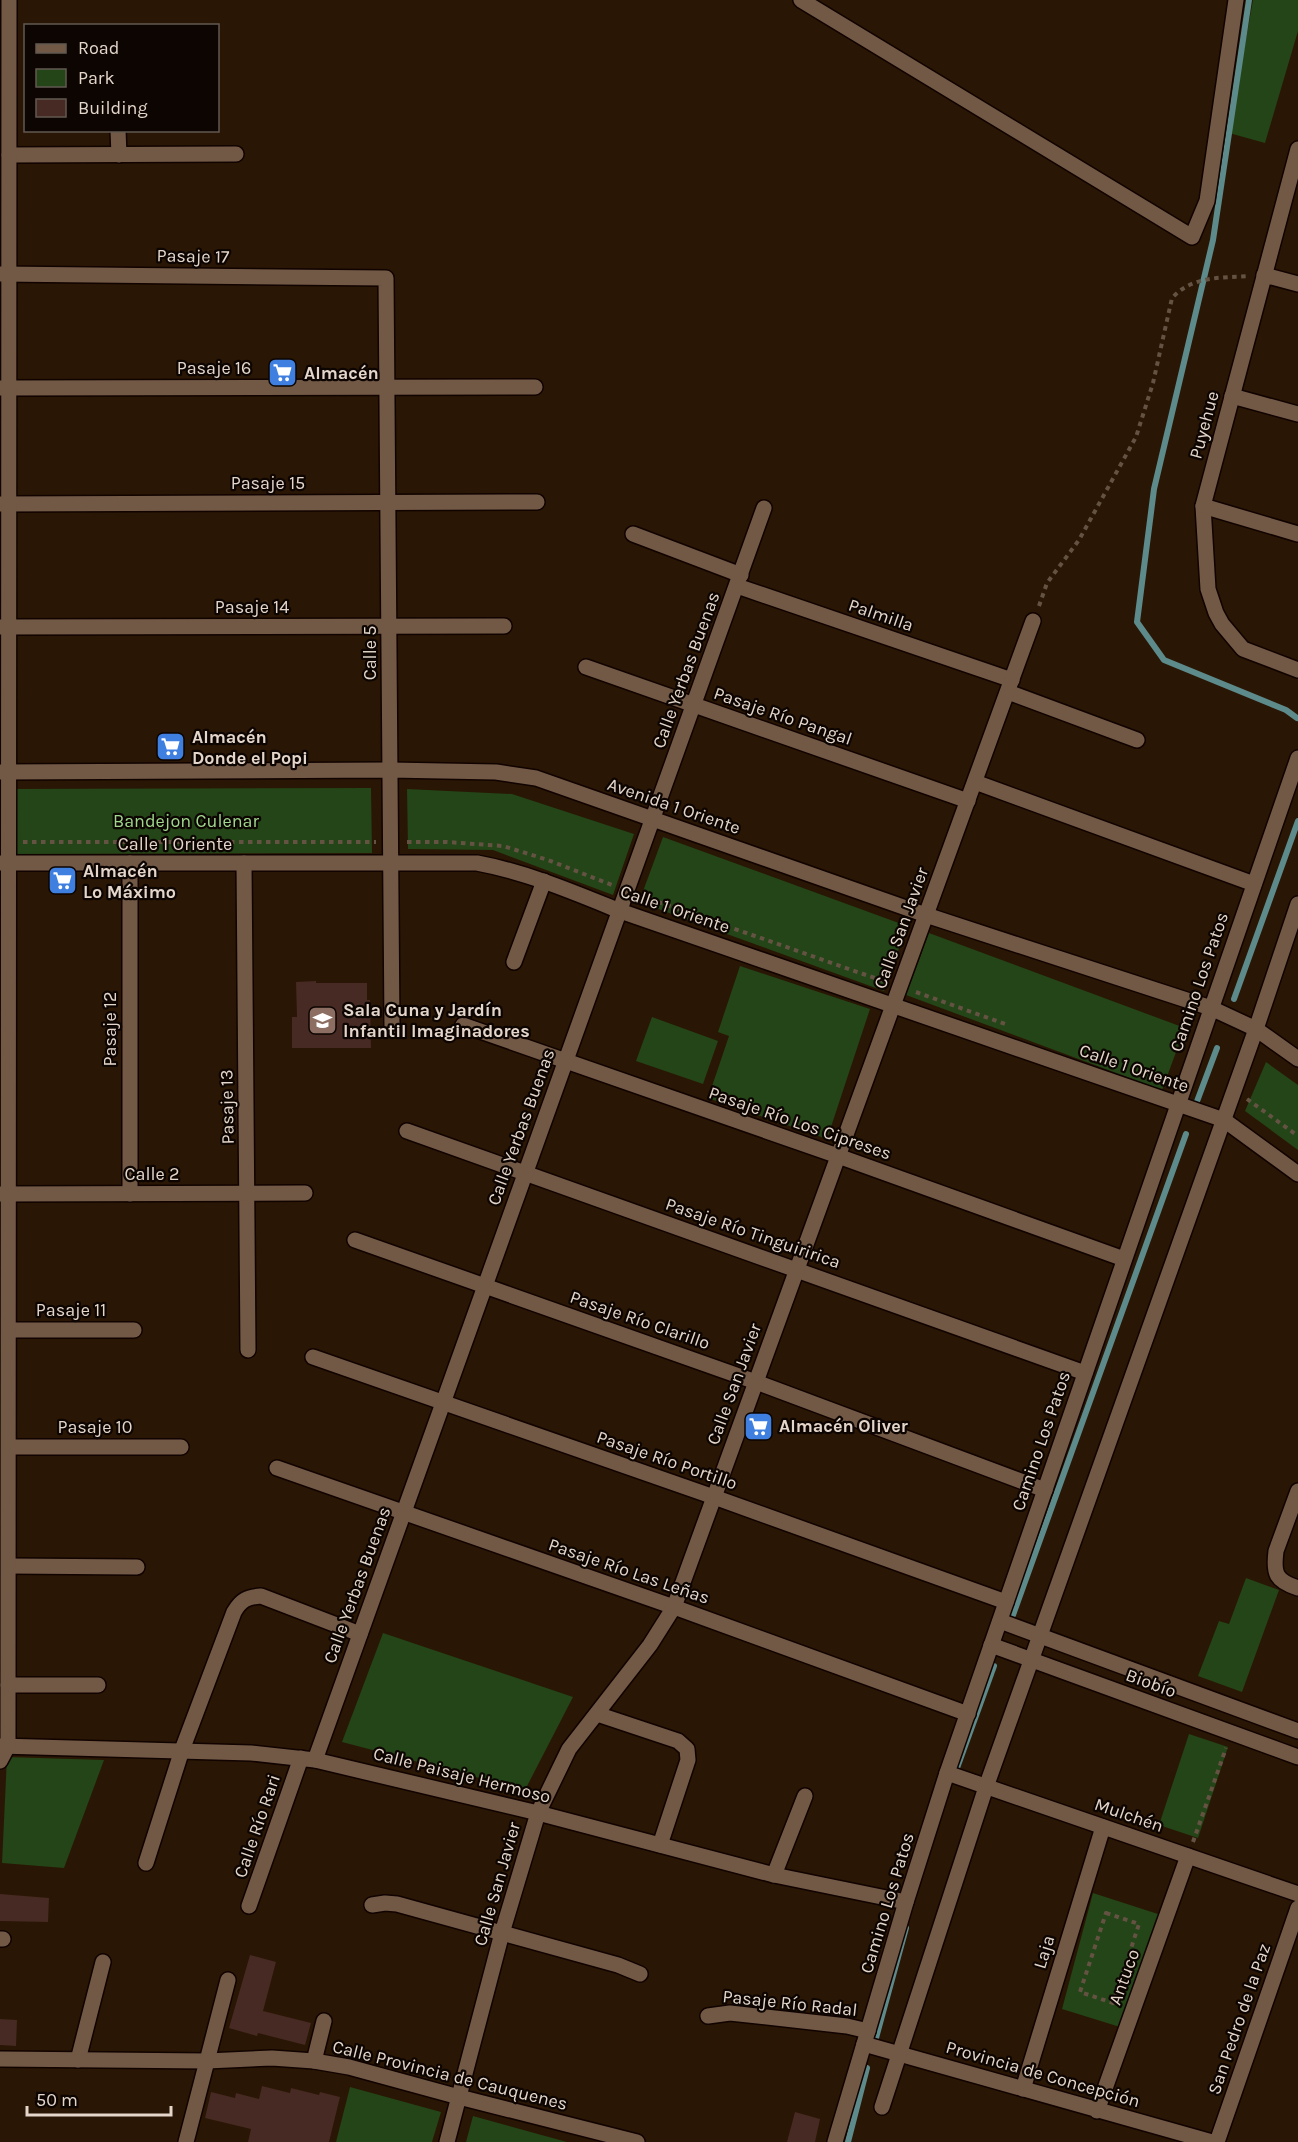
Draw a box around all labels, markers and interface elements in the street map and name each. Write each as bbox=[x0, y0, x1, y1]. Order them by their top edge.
legend bbox=[24, 24, 219, 132]
text: Road bbox=[78, 37, 119, 59]
text: Park bbox=[78, 67, 115, 89]
text: Building bbox=[78, 97, 148, 119]
street label: Pasaje 17 bbox=[156, 244, 230, 268]
street label: Pasaje 16 bbox=[177, 357, 251, 379]
supermarket icon: Almacén bbox=[267, 357, 299, 389]
place label: Almacén bbox=[304, 362, 379, 384]
street label: Puyehue bbox=[1184, 389, 1224, 461]
street label: Pasaje 15 bbox=[231, 472, 305, 494]
street label: Calle Yerbas Buenas bbox=[647, 589, 725, 751]
street label: Palmilla bbox=[846, 594, 916, 636]
street label: Pasaje 14 bbox=[215, 596, 289, 618]
street label: Calle 5 bbox=[359, 626, 381, 680]
street label: Pasaje Río Pangal bbox=[711, 682, 855, 750]
place label: Almacén Donde el Popi bbox=[192, 726, 308, 769]
supermarket icon: Almacén Donde el Popi bbox=[155, 731, 187, 763]
street label: Avenida 1 Oriente bbox=[605, 773, 743, 839]
park label: Bandejon Culenar bbox=[113, 810, 259, 832]
street label: Calle 1 Oriente bbox=[118, 833, 232, 855]
place label: Almacén Lo Máximo bbox=[83, 860, 176, 903]
street label: Calle San Javier bbox=[869, 864, 933, 992]
supermarket icon: Almacén Lo Máximo bbox=[46, 865, 78, 897]
street label: Calle 1 Oriente bbox=[617, 880, 733, 938]
street label: Camino Los Patos bbox=[1165, 909, 1233, 1055]
street label: Pasaje 12 bbox=[99, 992, 121, 1066]
place label: Sala Cuna y Jardín Infantil Imaginadores bbox=[343, 999, 530, 1042]
school or university icon: Sala Cuna y Jardín Infantil Imaginadores bbox=[306, 1004, 338, 1036]
street label: Calle 1 Oriente bbox=[1076, 1039, 1192, 1097]
street label: Calle Yerbas Buenas bbox=[482, 1046, 560, 1208]
street label: Pasaje 13 bbox=[215, 1069, 239, 1145]
street label: Pasaje Río Los Cipreses bbox=[706, 1081, 894, 1165]
street label: Calle 2 bbox=[125, 1163, 179, 1185]
street label: Pasaje Río Tinguiririca bbox=[663, 1193, 843, 1273]
street label: Pasaje Río Clarillo bbox=[567, 1286, 713, 1354]
street label: Pasaje 11 bbox=[36, 1299, 106, 1321]
street label: Calle San Javier bbox=[702, 1320, 766, 1448]
street label: Camino Los Patos bbox=[1007, 1368, 1075, 1514]
supermarket icon: Almacén Oliver bbox=[742, 1410, 774, 1442]
place label: Almacén Oliver bbox=[779, 1415, 908, 1437]
street label: Pasaje 10 bbox=[57, 1416, 133, 1438]
street label: Pasaje Río Portillo bbox=[594, 1426, 740, 1494]
street label: Calle Yerbas Buenas bbox=[318, 1504, 396, 1666]
street label: Pasaje Río Las Leñas bbox=[546, 1533, 712, 1609]
street label: Biobío bbox=[1123, 1664, 1179, 1702]
street label: Calle Paisaje Hermoso bbox=[371, 1742, 553, 1808]
street label: Calle Río Rari bbox=[229, 1771, 285, 1881]
street label: Mulchén bbox=[1092, 1793, 1166, 1837]
street label: Calle San Javier bbox=[469, 1819, 525, 1948]
street label: Camino Los Patos bbox=[855, 1830, 919, 1976]
street label: Laja bbox=[1029, 1933, 1059, 1971]
street label: San Pedro de la Paz bbox=[1203, 1941, 1275, 2097]
street label: Antuco bbox=[1104, 1946, 1144, 2008]
street label: Pasaje Río Radal bbox=[721, 1985, 859, 2021]
street label: Calle Provincia de Cauquenes bbox=[330, 2035, 570, 2115]
street label: Provincia de Concepción bbox=[943, 2036, 1143, 2112]
scale bar bbox=[27, 2079, 171, 2117]
text: 50 m bbox=[36, 2089, 78, 2111]

